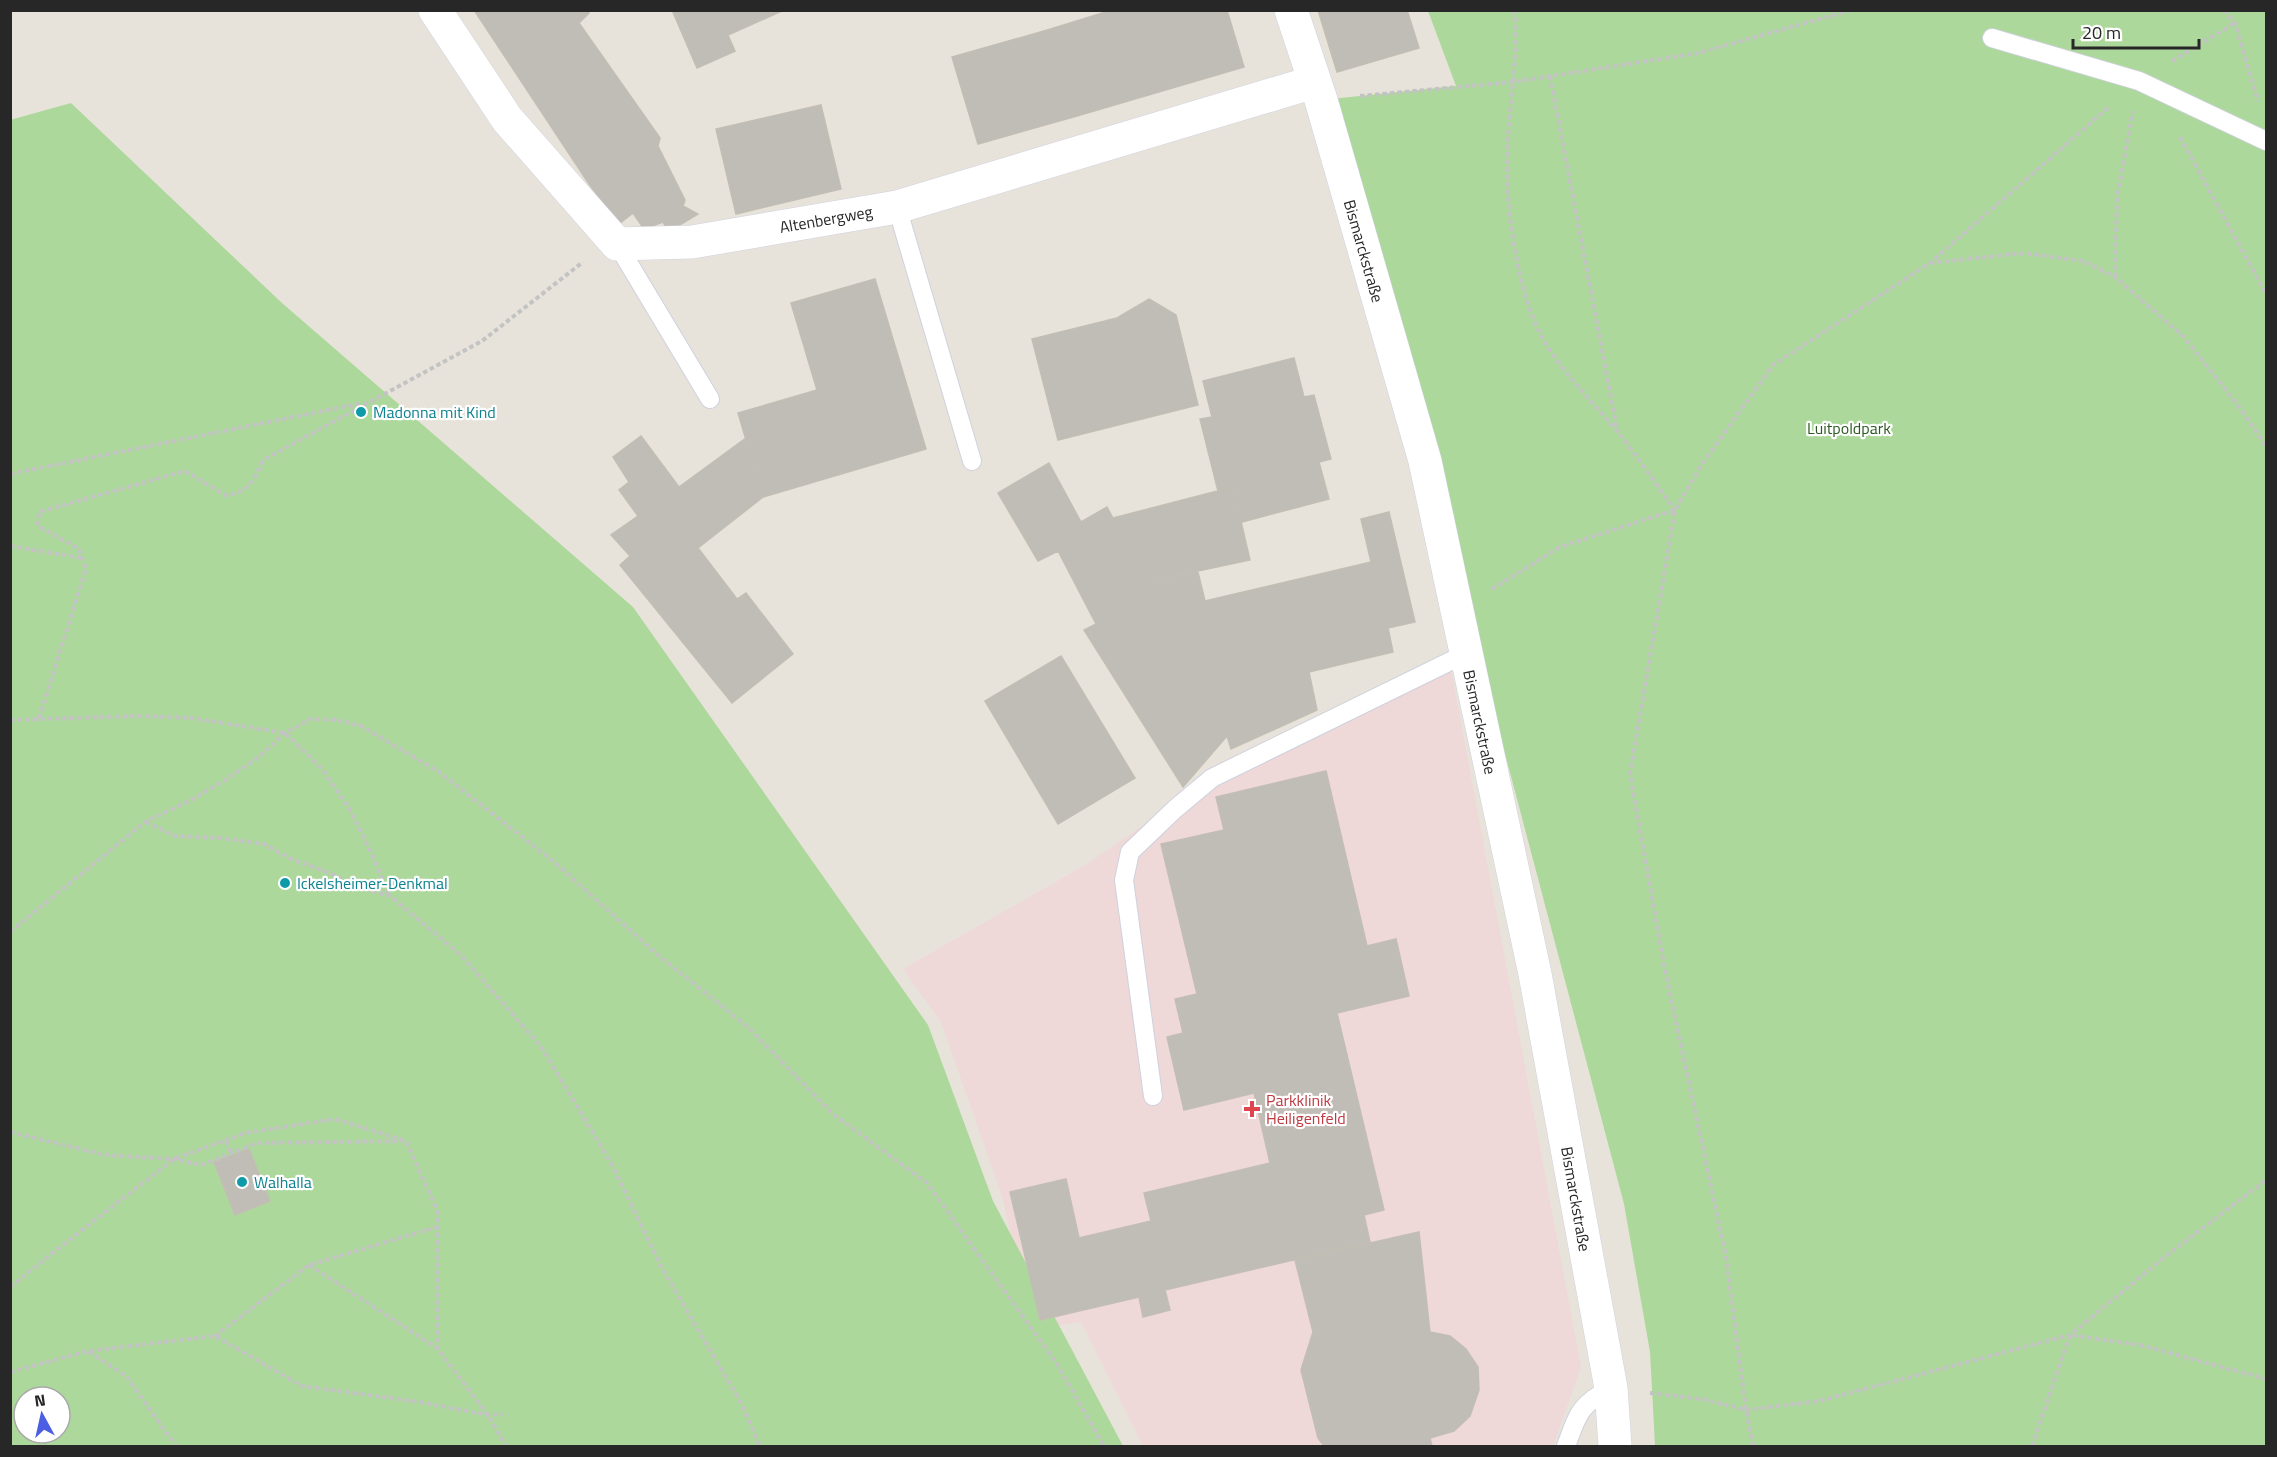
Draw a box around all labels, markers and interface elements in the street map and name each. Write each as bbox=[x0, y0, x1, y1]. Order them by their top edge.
scale bar bbox=[2073, 12, 2199, 50]
text: 20 m bbox=[2082, 19, 2121, 46]
street label: Bismarckstraße bbox=[1338, 197, 1390, 305]
street label: Altenbergweg bbox=[778, 199, 874, 239]
place label: Madonna mit Kind bbox=[373, 400, 496, 424]
marker: Madonna mit Kind bbox=[354, 405, 368, 419]
park label: Luitpoldpark bbox=[1807, 416, 1891, 440]
street label: Bismarckstraße bbox=[1457, 668, 1503, 776]
place label: Ickelsheimer-Denkmal bbox=[297, 871, 448, 895]
marker: Ickelsheimer-Denkmal bbox=[278, 876, 292, 890]
place label: Parkklinik Heiligenfeld bbox=[1266, 1088, 1346, 1130]
marker: Parkklinik Heiligenfeld bbox=[1243, 1100, 1261, 1118]
street label: Bismarckstraße bbox=[1555, 1145, 1597, 1253]
place label: Walhalla bbox=[254, 1170, 312, 1194]
marker: Walhalla bbox=[235, 1175, 249, 1189]
north arrow bbox=[12, 1385, 72, 1445]
text: N bbox=[33, 1387, 47, 1413]

